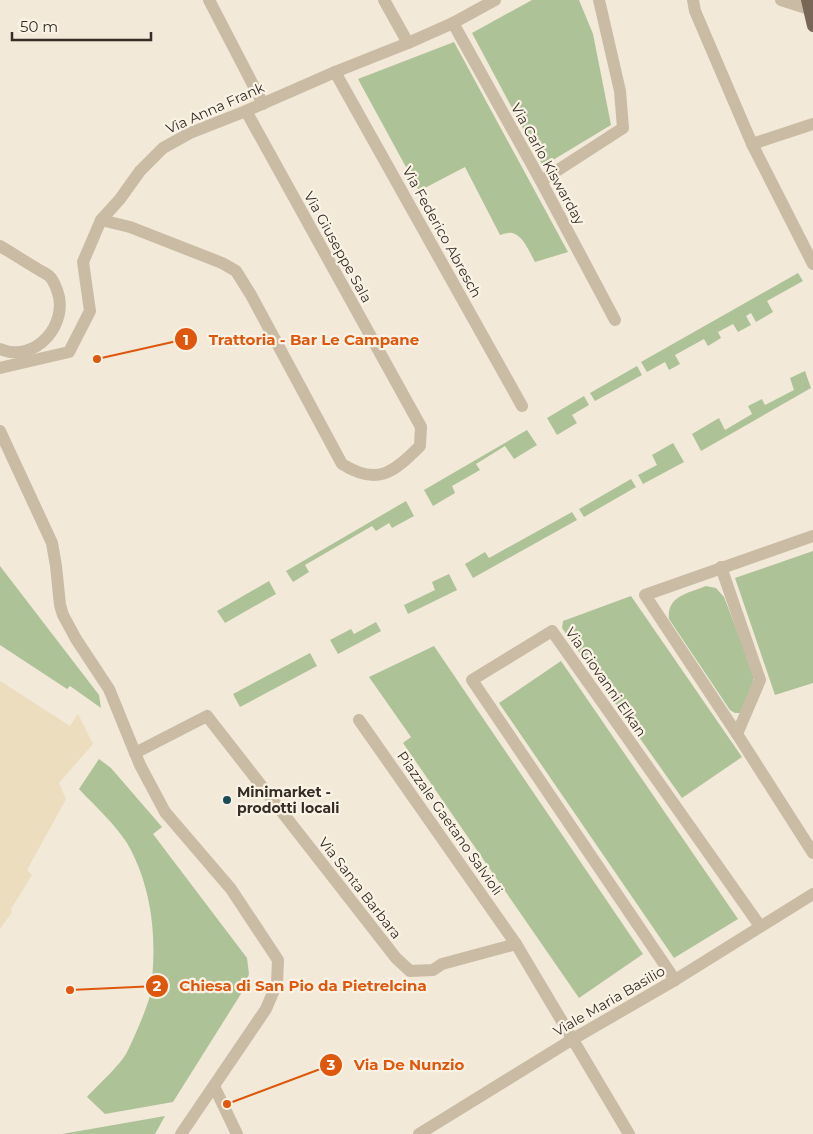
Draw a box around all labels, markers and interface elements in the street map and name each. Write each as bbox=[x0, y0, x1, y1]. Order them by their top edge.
scale bar bbox=[12, 10, 151, 42]
text: 50 m bbox=[20, 17, 58, 36]
street label: Via Anna Frank bbox=[163, 78, 268, 138]
street label: Via Carlo Kiswarday bbox=[507, 100, 589, 228]
street label: Via Federico Abresch bbox=[398, 163, 486, 301]
street label: Via Giuseppe Sala bbox=[300, 188, 376, 306]
callout: Trattoria - Bar Le Campane bbox=[174, 324, 429, 354]
text: 1 bbox=[183, 330, 189, 349]
text: Trattoria - Bar Le Campane bbox=[209, 330, 419, 349]
street label: Via Giovanni Elkan bbox=[562, 624, 650, 740]
street label: Piazzale Gaetano Salvioli bbox=[393, 747, 507, 899]
place label: Minimarket - prodotti locali bbox=[237, 783, 340, 817]
marker: Minimarket - prodotti locali bbox=[221, 794, 233, 806]
street label: Via Santa Barbara bbox=[315, 834, 405, 942]
street label: Viale Maria Basilio bbox=[550, 962, 668, 1040]
callout: Chiesa di San Pio da Pietrelcina bbox=[145, 971, 437, 1001]
text: 2 bbox=[153, 976, 162, 995]
text: Chiesa di San Pio da Pietrelcina bbox=[179, 976, 427, 995]
callout: Via De Nunzio bbox=[318, 1050, 474, 1080]
text: 3 bbox=[326, 1055, 336, 1074]
text: Via De Nunzio bbox=[353, 1055, 464, 1074]

